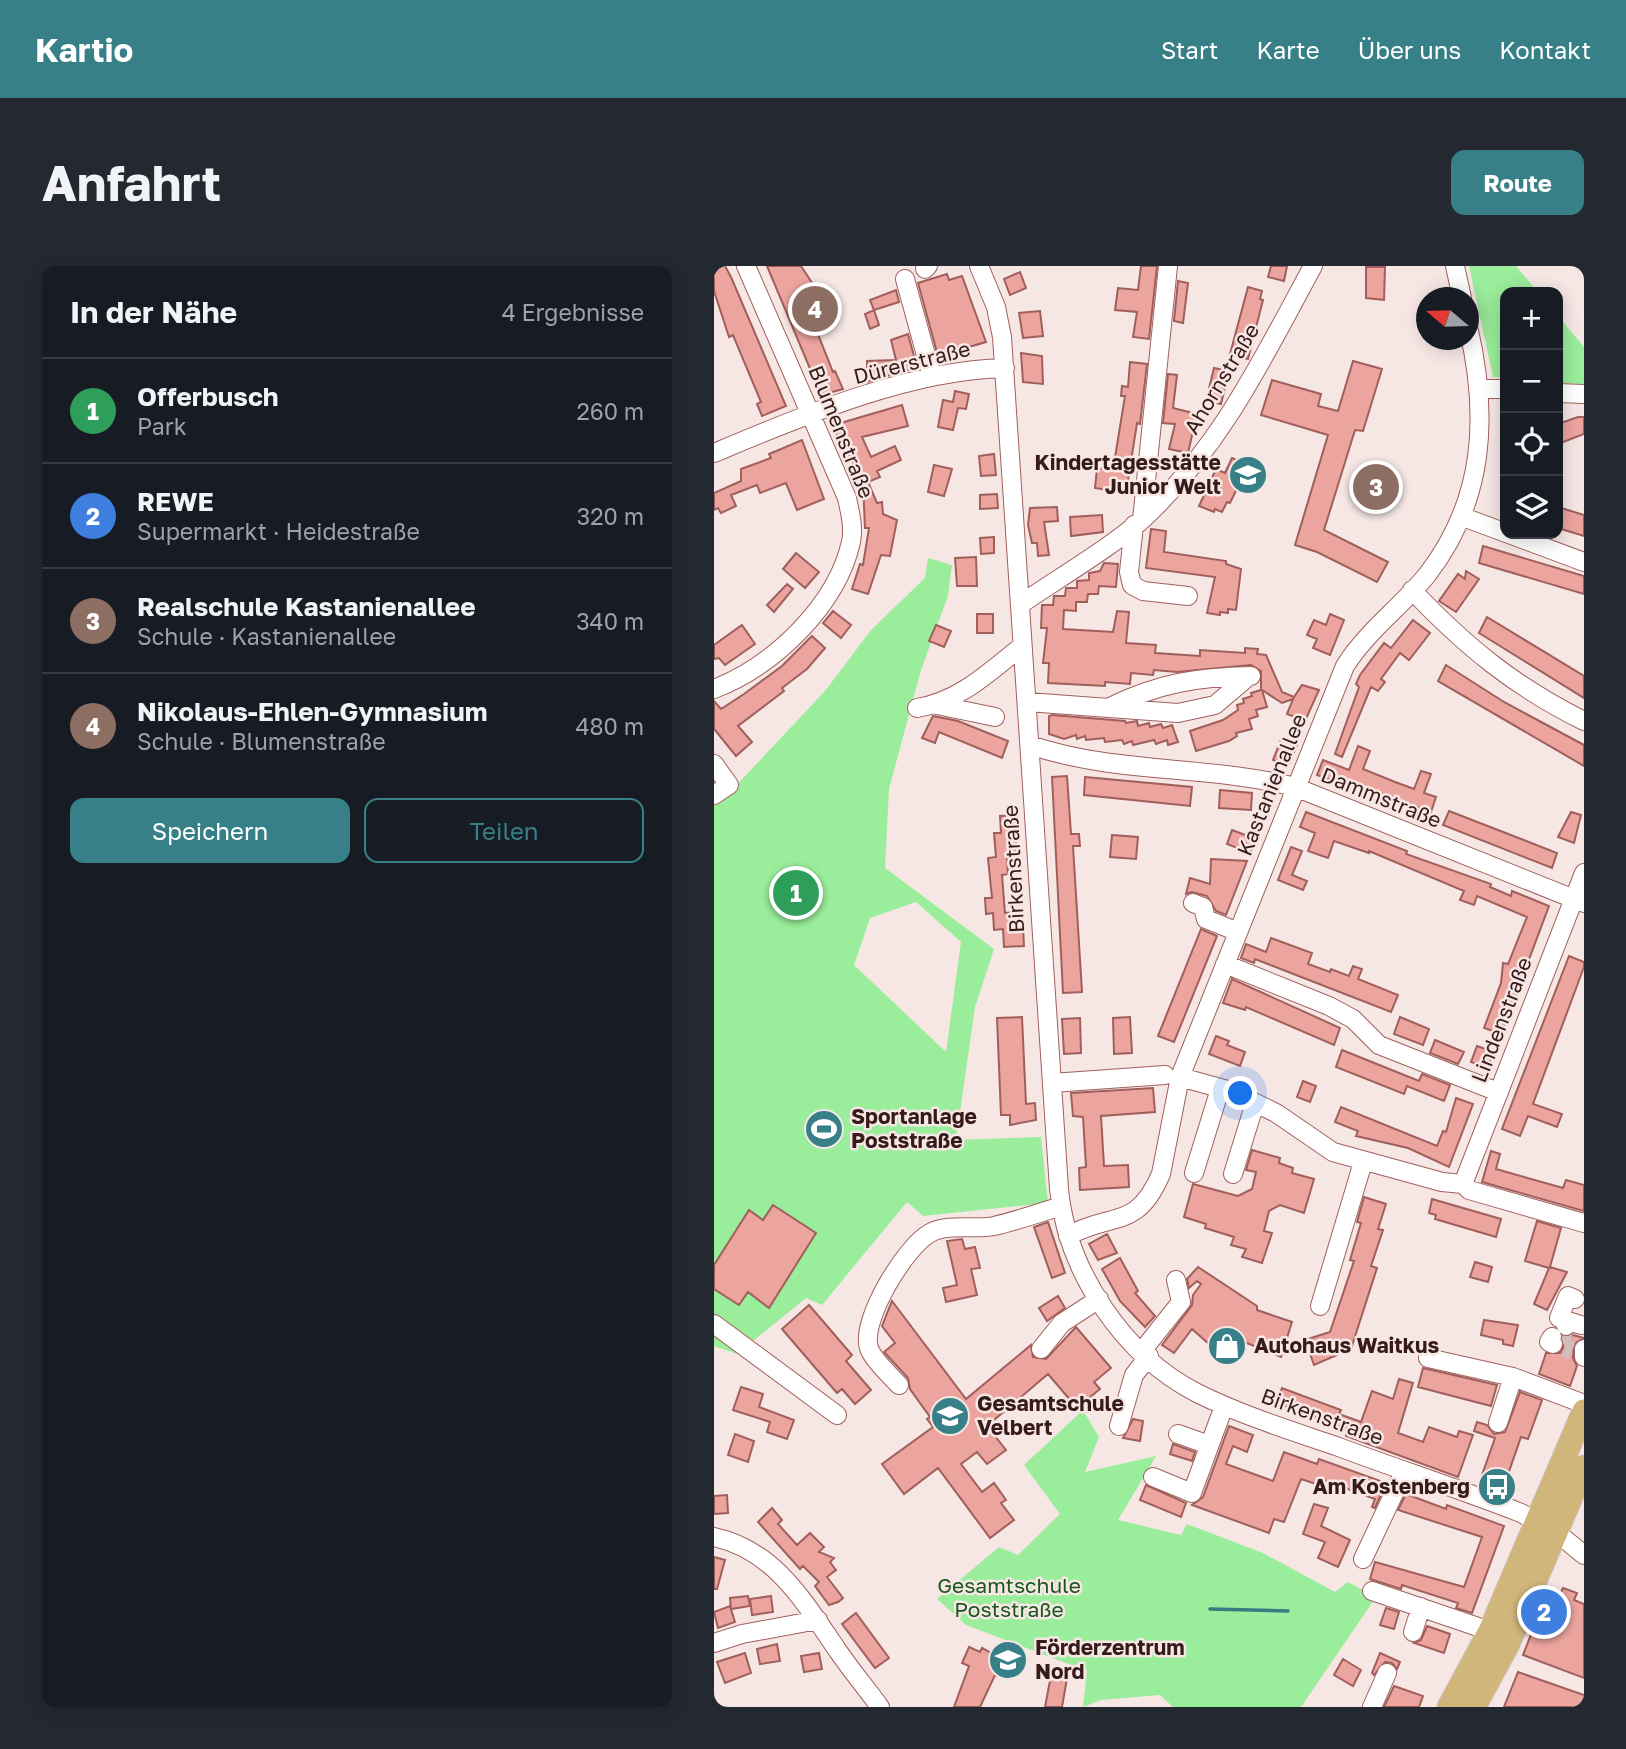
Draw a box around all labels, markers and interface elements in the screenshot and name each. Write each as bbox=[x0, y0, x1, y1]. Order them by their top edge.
text: Kartio bbox=[35, 30, 133, 69]
text: Start bbox=[1161, 35, 1218, 64]
text: Karte bbox=[1256, 35, 1320, 64]
text: Über uns bbox=[1358, 35, 1461, 64]
text: Kontakt bbox=[1499, 35, 1591, 64]
button: Route bbox=[1451, 150, 1584, 215]
text: Anfahrt bbox=[42, 153, 221, 212]
pin: 4 bbox=[792, 283, 838, 335]
north arrow bbox=[1416, 287, 1479, 350]
map controls bbox=[1500, 287, 1563, 539]
button: + bbox=[1500, 287, 1563, 350]
text: In der Nähe bbox=[70, 294, 237, 330]
text: 4 Ergebnisse bbox=[502, 298, 644, 326]
street label: Ahornstraße bbox=[1178, 318, 1264, 439]
street label: Dürerstraße bbox=[851, 335, 973, 389]
button: − bbox=[1500, 350, 1563, 413]
street label: Blumenstraße bbox=[803, 361, 880, 502]
text: Offerbusch bbox=[137, 381, 279, 412]
text: 1 bbox=[87, 397, 99, 425]
text: 260 m bbox=[576, 397, 644, 425]
text: Park bbox=[137, 412, 187, 440]
button: locate bbox=[1500, 413, 1563, 476]
place label: Kindertagesstätte Junior Welt bbox=[1035, 449, 1221, 499]
school or university icon: Kindertagesstätte Junior Welt bbox=[1227, 454, 1269, 496]
pin: 3 bbox=[1353, 461, 1399, 513]
button: layers bbox=[1500, 476, 1563, 539]
text: REWE bbox=[137, 486, 214, 517]
text: 2 bbox=[86, 502, 100, 530]
text: 320 m bbox=[577, 502, 644, 530]
text: Supermarkt · Heidestraße bbox=[137, 517, 420, 545]
text: Realschule Kastanienallee bbox=[137, 591, 475, 622]
text: 3 bbox=[86, 607, 100, 635]
text: 340 m bbox=[576, 607, 644, 635]
text: Schule · Kastanienallee bbox=[137, 622, 396, 650]
text: Nikolaus-Ehlen-Gymnasium bbox=[137, 696, 487, 727]
street label: Kastanienallee bbox=[1231, 710, 1311, 859]
text: 4 bbox=[86, 712, 100, 740]
text: 480 m bbox=[576, 712, 644, 740]
text: Schule · Blumenstraße bbox=[137, 727, 386, 755]
street label: Dammstraße bbox=[1317, 761, 1445, 833]
button: Speichern bbox=[70, 798, 350, 863]
button: Teilen bbox=[364, 798, 644, 863]
street label: Birkenstraße bbox=[997, 804, 1029, 934]
pin: 1 bbox=[773, 867, 819, 919]
street label: Lindenstraße bbox=[1465, 953, 1537, 1086]
your location bbox=[1223, 1076, 1257, 1110]
place label: Sportanlage Poststraße bbox=[851, 1103, 977, 1153]
sports icon: Sportanlage Poststraße bbox=[803, 1108, 845, 1150]
shop icon: Autohaus Waitkus bbox=[1206, 1325, 1248, 1367]
place label: Autohaus Waitkus bbox=[1254, 1332, 1439, 1358]
street label: Birkenstraße bbox=[1258, 1382, 1387, 1450]
place label: Gesamtschule Velbert bbox=[977, 1390, 1124, 1440]
school or university icon: Gesamtschule Velbert bbox=[929, 1395, 971, 1437]
bus stop icon: Am Kostenberg bbox=[1476, 1466, 1518, 1508]
place label: Am Kostenberg bbox=[1313, 1473, 1470, 1499]
park label: Gesamtschule Poststraße bbox=[937, 1572, 1081, 1622]
pin: 2 bbox=[1521, 1586, 1567, 1638]
place label: Förderzentrum Nord bbox=[1035, 1634, 1185, 1684]
school or university icon: Förderzentrum Nord bbox=[987, 1639, 1029, 1681]

